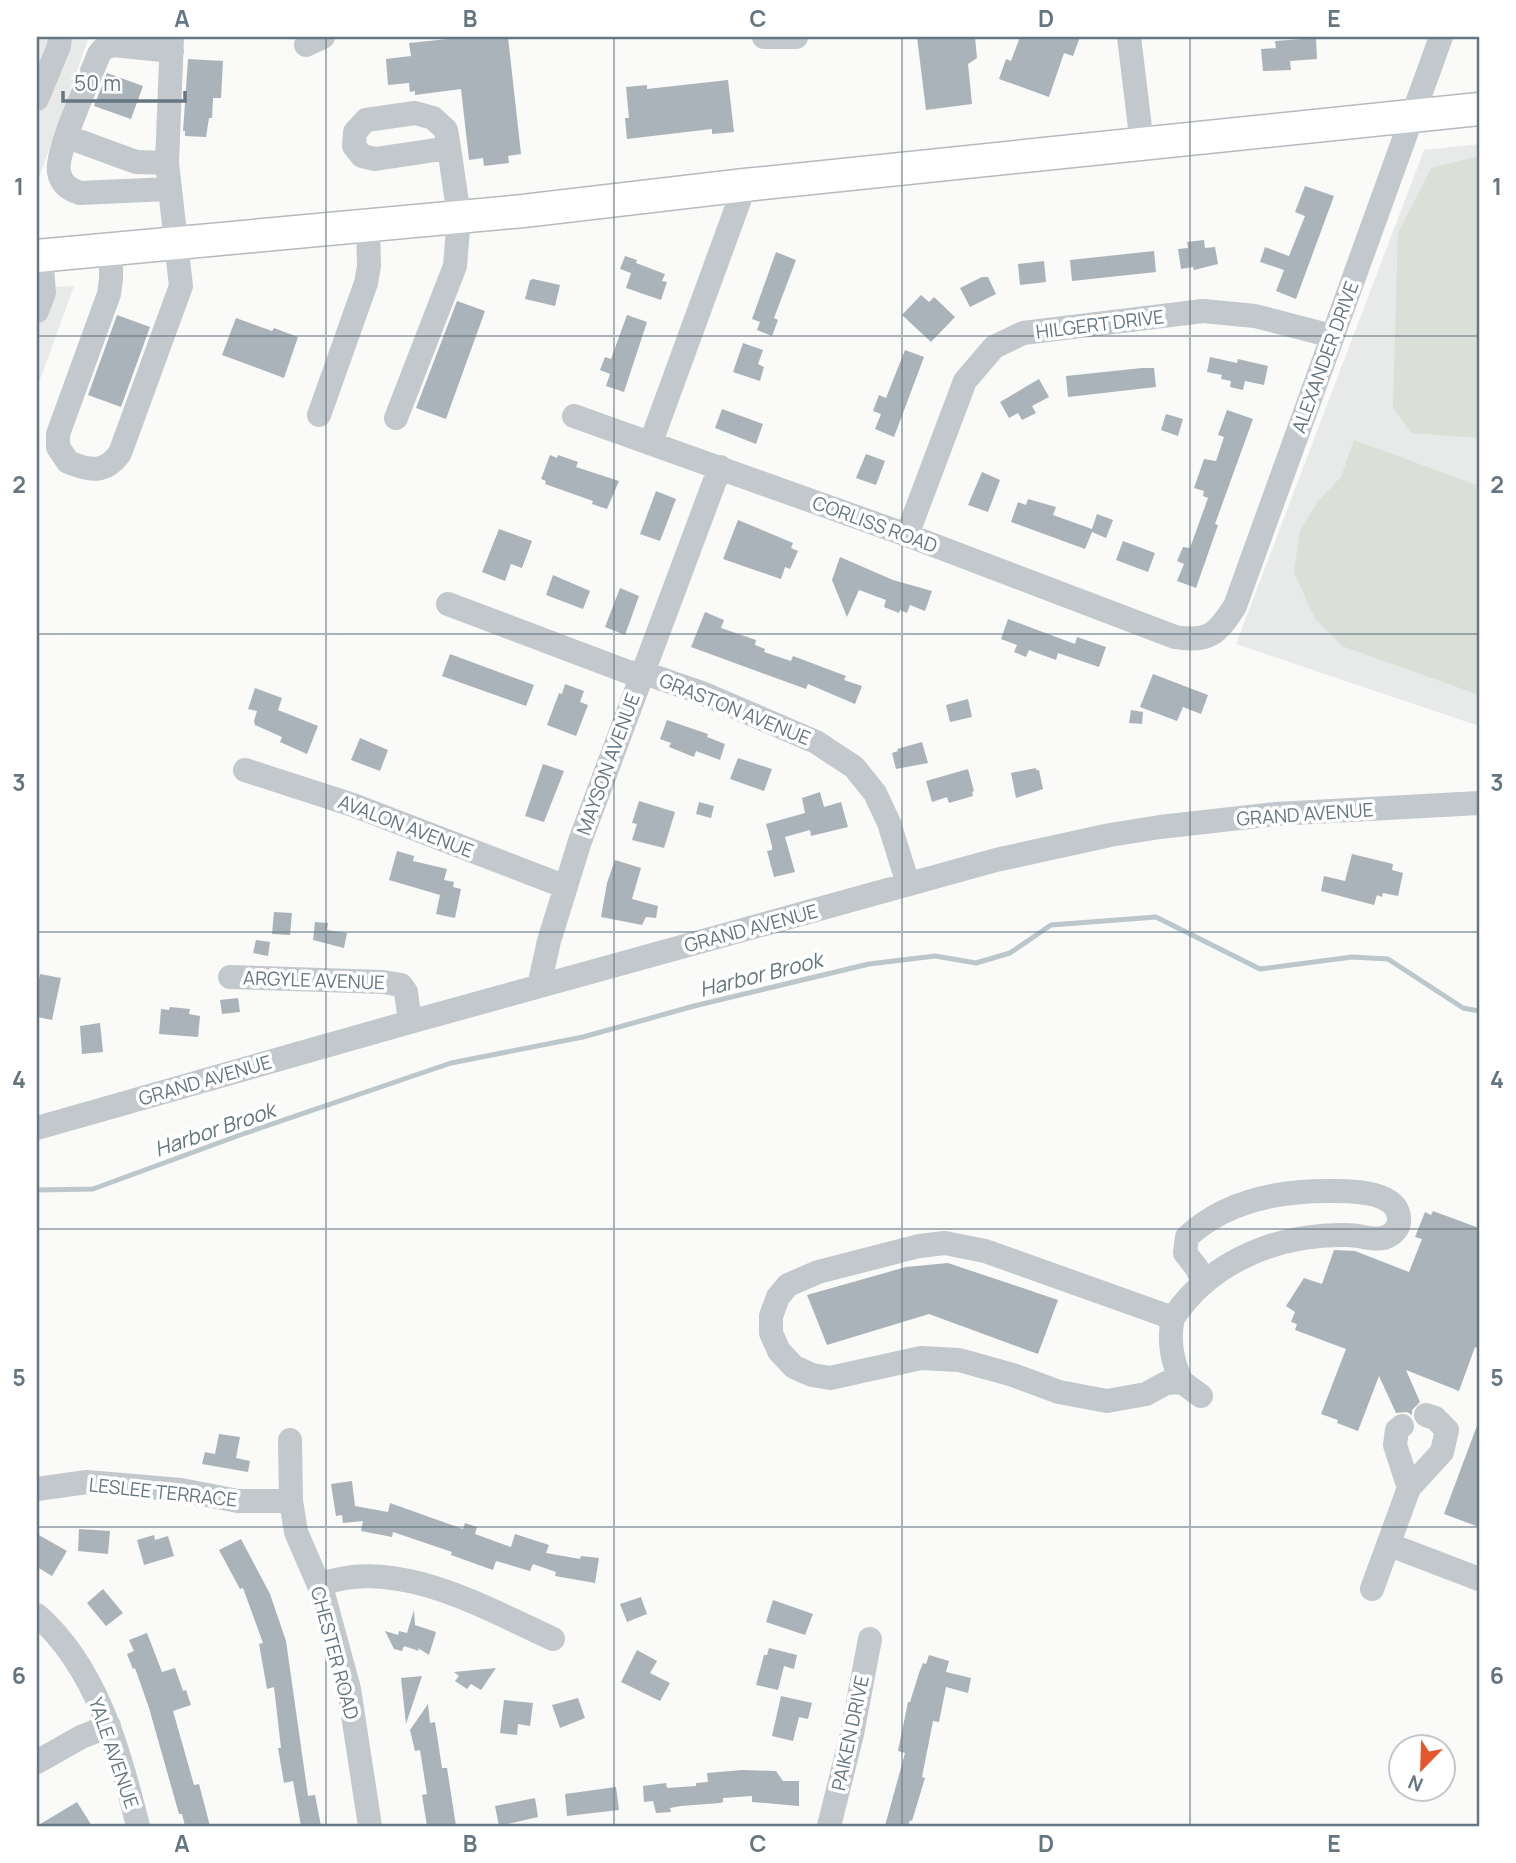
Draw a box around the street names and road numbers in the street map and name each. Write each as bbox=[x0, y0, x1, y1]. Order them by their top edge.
street label: ALEXANDER DRIVE bbox=[1285, 277, 1365, 437]
street label: HILGERT DRIVE bbox=[1034, 303, 1166, 345]
street label: CORLISS ROAD bbox=[809, 489, 941, 559]
street label: GRASTON AVENUE bbox=[656, 667, 814, 751]
street label: MAYSON AVENUE bbox=[570, 689, 646, 839]
street label: AVALON AVENUE bbox=[335, 788, 477, 864]
street label: GRAND AVENUE bbox=[1236, 796, 1374, 832]
street label: GRAND AVENUE bbox=[681, 898, 821, 958]
street label: ARGYLE AVENUE bbox=[243, 965, 385, 995]
street label: GRAND AVENUE bbox=[135, 1049, 275, 1111]
street label: LESLEE TERRACE bbox=[87, 1471, 239, 1513]
street label: CHESTER ROAD bbox=[305, 1584, 365, 1722]
street label: PAIKEN DRIVE bbox=[825, 1673, 875, 1793]
street label: YALE AVENUE bbox=[83, 1694, 145, 1812]

